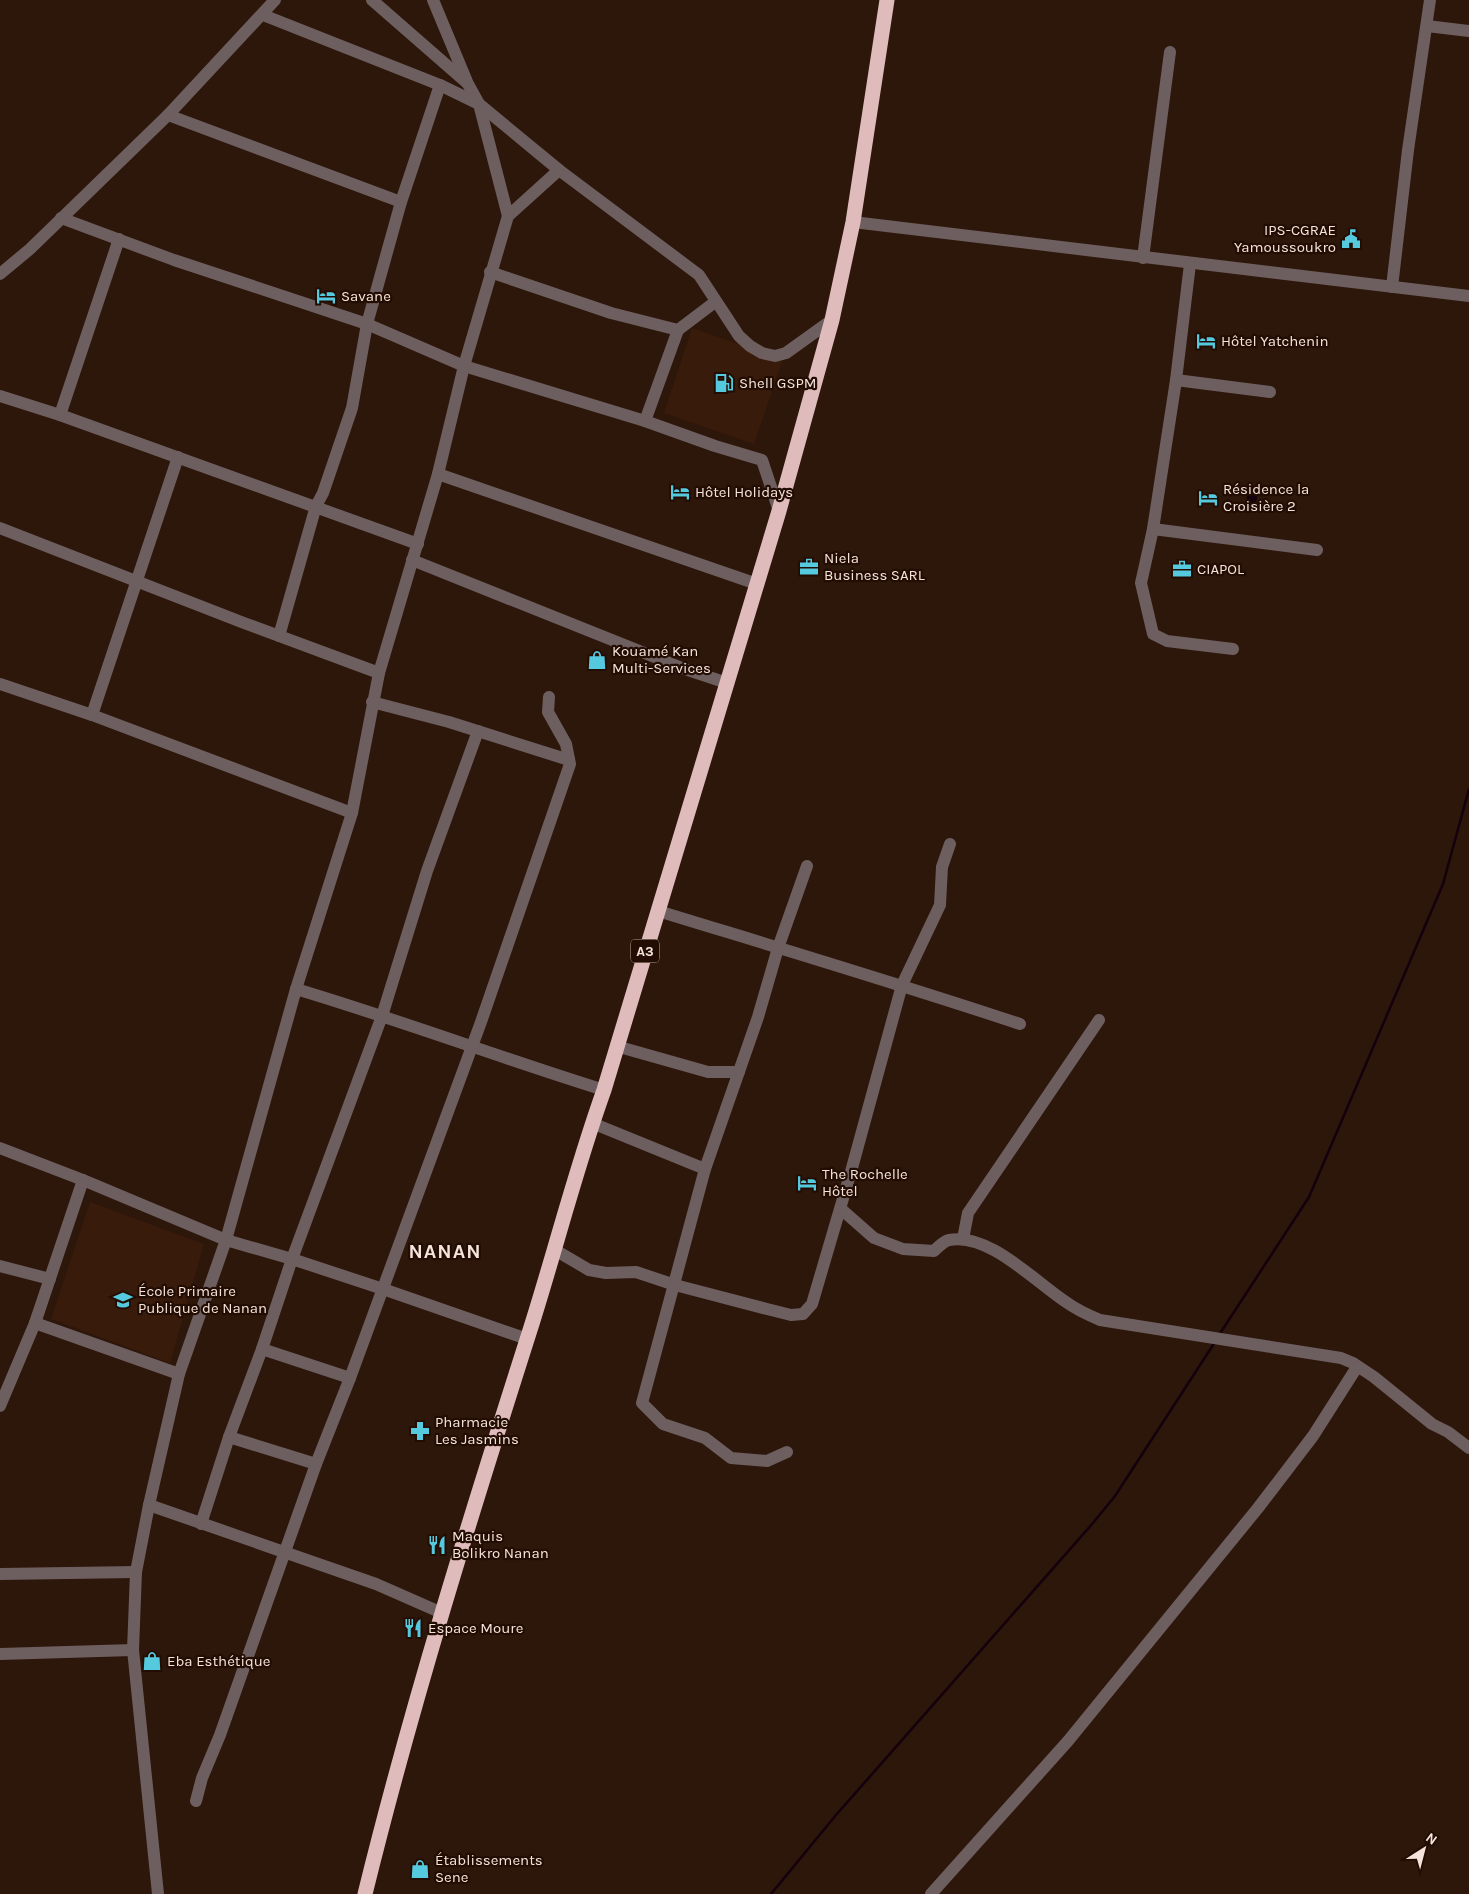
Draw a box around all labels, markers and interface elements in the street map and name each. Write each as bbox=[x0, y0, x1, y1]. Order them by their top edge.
place label: IPS-CGRAE Yamoussoukro bbox=[1234, 221, 1336, 256]
public building icon: IPS-CGRAE Yamoussoukro bbox=[1340, 228, 1362, 250]
hotel icon: Savane bbox=[315, 285, 337, 307]
place label: Savane bbox=[341, 287, 391, 305]
hotel icon: Hôtel Yatchenin bbox=[1195, 330, 1217, 352]
place label: Hôtel Yatchenin bbox=[1221, 332, 1329, 350]
fuel station icon: Shell GSPM bbox=[713, 372, 735, 394]
place label: Shell GSPM bbox=[739, 374, 817, 392]
place label: Résidence la Croisière 2 bbox=[1223, 480, 1309, 515]
hotel icon: Hôtel Holidays bbox=[669, 481, 691, 503]
place label: Hôtel Holidays bbox=[695, 483, 793, 501]
hotel icon: Résidence la Croisière 2 bbox=[1197, 487, 1219, 509]
place label: Niela Business SARL bbox=[824, 549, 925, 584]
office icon: Niela Business SARL bbox=[798, 556, 820, 578]
office icon: CIAPOL bbox=[1171, 558, 1193, 580]
place label: CIAPOL bbox=[1197, 560, 1244, 578]
place label: Kouamé Kan Multi-Services bbox=[612, 642, 711, 677]
shop icon: Kouamé Kan Multi-Services bbox=[586, 649, 608, 671]
road number: A3 bbox=[631, 939, 659, 962]
place label: The Rochelle Hôtel bbox=[822, 1165, 908, 1200]
hotel icon: The Rochelle Hôtel bbox=[796, 1172, 818, 1194]
district label: NANAN bbox=[408, 1240, 482, 1263]
place label: École Primaire Publique de Nanan bbox=[138, 1282, 267, 1317]
school or university icon: École Primaire Publique de Nanan bbox=[112, 1289, 134, 1311]
place label: Pharmacie Les Jasmins bbox=[435, 1413, 519, 1448]
pharmacy icon: Pharmacie Les Jasmins bbox=[409, 1420, 431, 1442]
place label: Maquis Bolikro Nanan bbox=[452, 1527, 549, 1562]
restaurant icon: Maquis Bolikro Nanan bbox=[426, 1534, 448, 1556]
restaurant icon: Espace Moure bbox=[402, 1617, 424, 1639]
place label: Espace Moure bbox=[428, 1619, 523, 1637]
shop icon: Eba Esthétique bbox=[141, 1650, 163, 1672]
place label: Eba Esthétique bbox=[167, 1652, 271, 1670]
north arrow bbox=[1399, 1824, 1449, 1874]
text: N bbox=[1422, 1829, 1440, 1849]
place label: Établissements Sene bbox=[435, 1851, 543, 1886]
shop icon: Établissements Sene bbox=[409, 1858, 431, 1880]

